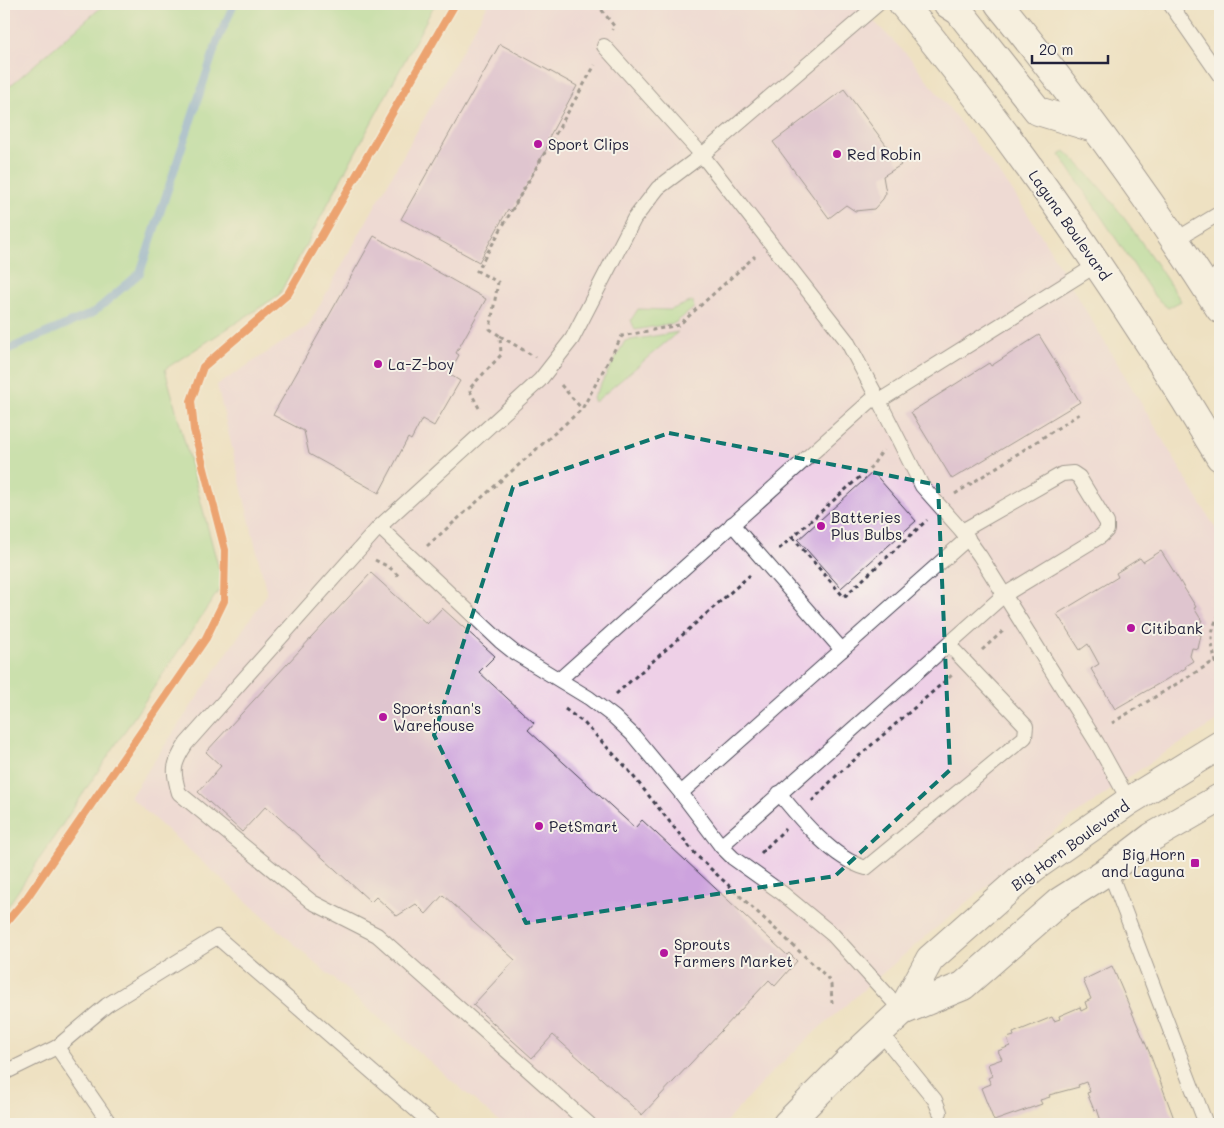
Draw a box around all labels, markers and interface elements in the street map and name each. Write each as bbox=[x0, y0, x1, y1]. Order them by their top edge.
scale bar bbox=[1032, 32, 1108, 64]
text: 20 m bbox=[1039, 39, 1073, 59]
place label: Sport Clips bbox=[548, 134, 629, 154]
marker: Sport Clips bbox=[532, 138, 544, 150]
place label: Red Robin bbox=[847, 144, 921, 164]
marker: Red Robin bbox=[831, 148, 843, 160]
street label: Laguna Boulevard bbox=[1024, 166, 1116, 284]
place label: La-Z-boy bbox=[388, 354, 454, 374]
marker: La-Z-boy bbox=[372, 358, 384, 370]
place label: Batteries Plus Bulbs bbox=[831, 507, 902, 544]
marker: Batteries Plus Bulbs bbox=[815, 520, 827, 532]
place label: Citibank bbox=[1141, 618, 1203, 638]
marker: Citibank bbox=[1125, 622, 1137, 634]
place label: Sportsman's Warehouse bbox=[393, 698, 481, 735]
marker: Sportsman's Warehouse bbox=[377, 711, 389, 723]
street label: Big Horn Boulevard bbox=[1007, 795, 1133, 895]
place label: PetSmart bbox=[549, 816, 618, 836]
marker: PetSmart bbox=[533, 820, 545, 832]
place label: Big Horn and Laguna bbox=[1101, 844, 1185, 881]
marker: Big Horn and Laguna bbox=[1189, 857, 1201, 869]
place label: Sprouts Farmers Market bbox=[674, 934, 793, 971]
marker: Sprouts Farmers Market bbox=[658, 947, 670, 959]

